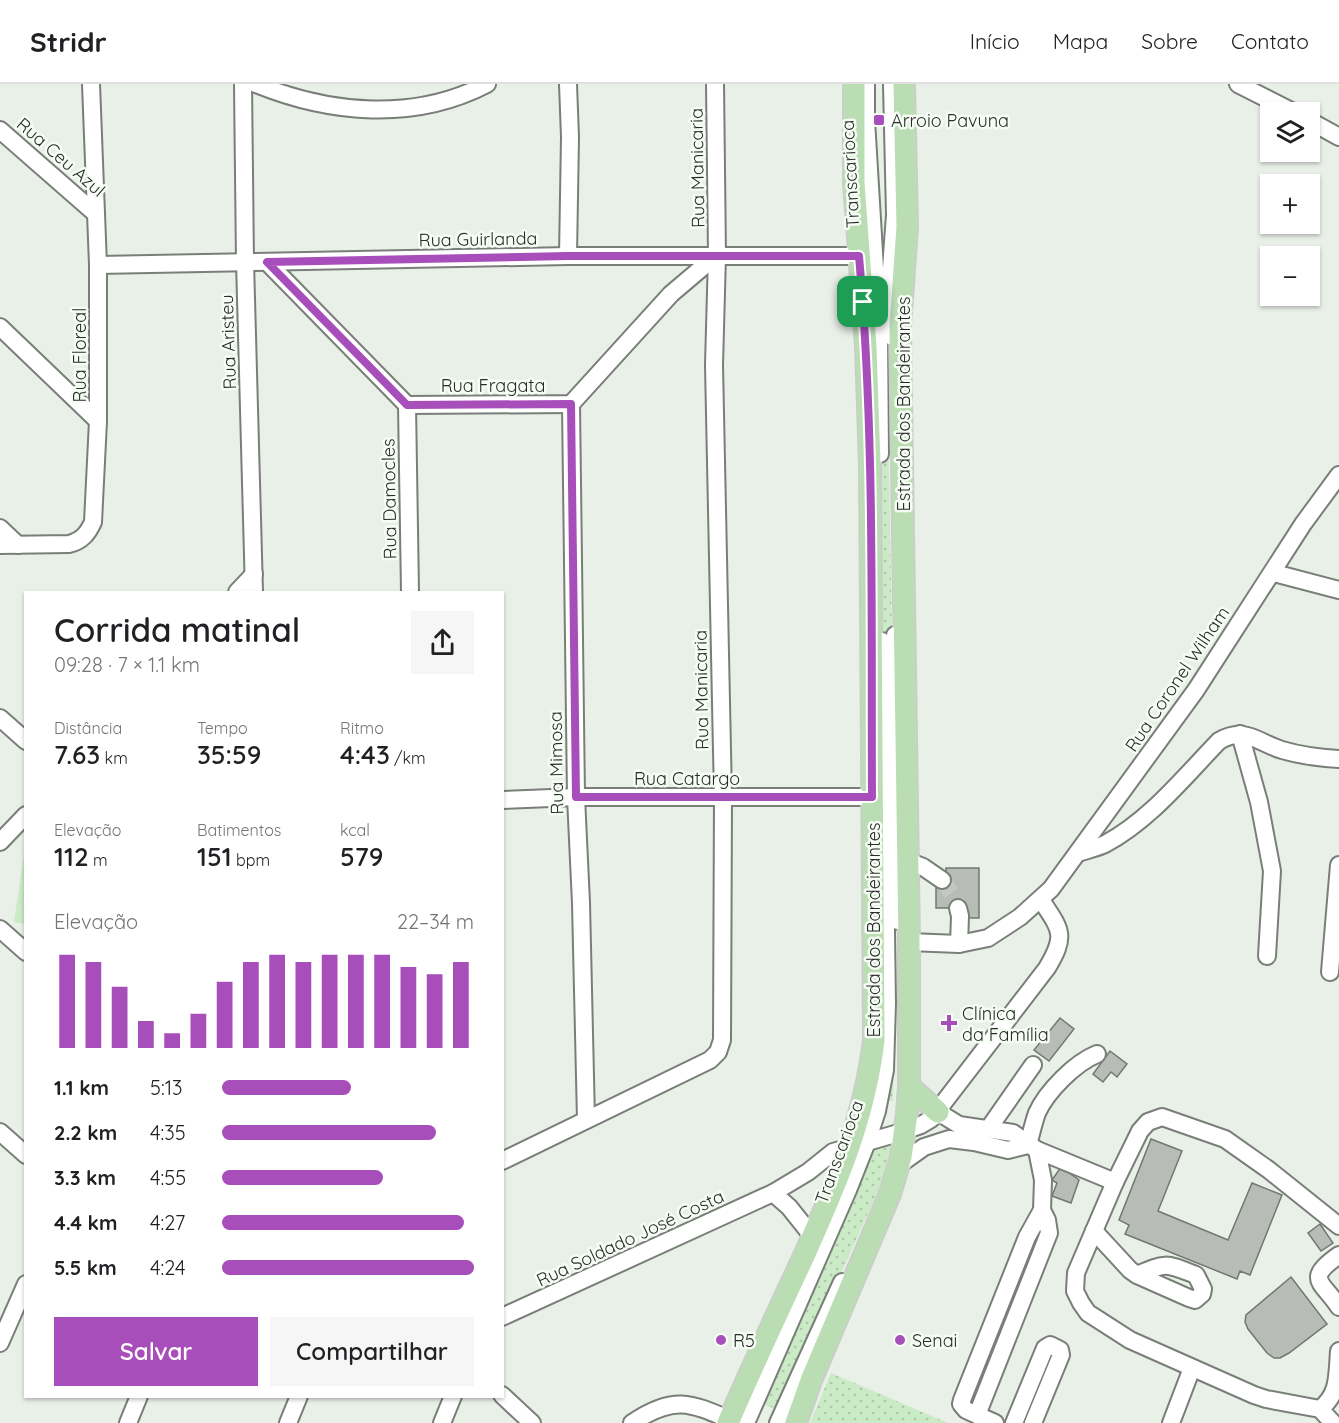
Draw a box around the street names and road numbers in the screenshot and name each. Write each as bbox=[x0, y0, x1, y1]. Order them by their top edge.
street label: Rua Manicaria bbox=[684, 108, 710, 228]
street label: Rua Ceu Azul bbox=[12, 112, 110, 202]
street label: Transcarioca bbox=[836, 119, 864, 229]
street label: Rua Guirlanda bbox=[418, 226, 538, 252]
street label: Rua Aristeu bbox=[215, 294, 241, 390]
street label: Estrada dos Bandeirantes bbox=[892, 297, 915, 511]
street label: Rua Floreal bbox=[68, 308, 91, 402]
street label: Rua Fragata bbox=[441, 374, 545, 397]
street label: Rua Damocles bbox=[376, 438, 402, 560]
street label: Rua Coronel Wilham bbox=[1120, 602, 1234, 756]
street label: Rua Manicaria bbox=[688, 630, 714, 750]
street label: Rua Mimosa bbox=[544, 711, 568, 815]
street label: Rua Catargo bbox=[634, 767, 740, 790]
street label: Estrada dos Bandeirantes bbox=[862, 823, 885, 1037]
street label: Transcarioca bbox=[810, 1097, 868, 1207]
street label: Rua Soldado José Costa bbox=[533, 1184, 727, 1292]

